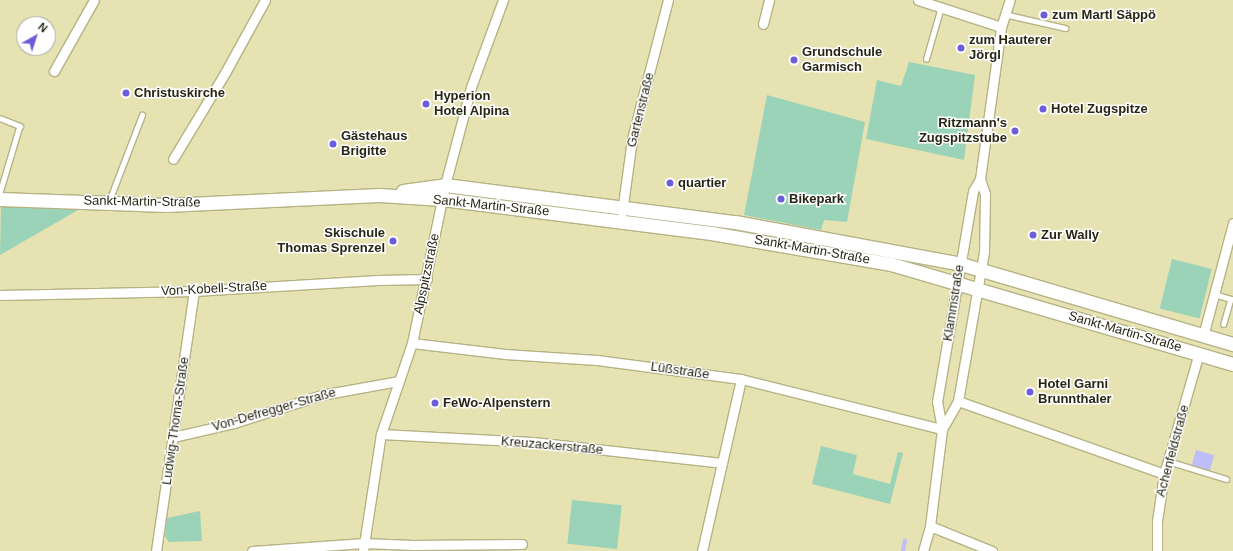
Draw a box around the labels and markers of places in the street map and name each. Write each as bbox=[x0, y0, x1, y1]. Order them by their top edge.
place label: zum Martl Säppö bbox=[1052, 7, 1156, 23]
marker: zum Martl Säppö bbox=[1039, 10, 1049, 20]
place label: zum Hauterer Jörgl bbox=[969, 33, 1052, 64]
marker: zum Hauterer Jörgl bbox=[956, 43, 966, 53]
place label: Grundschule Garmisch bbox=[802, 45, 882, 76]
marker: Grundschule Garmisch bbox=[789, 55, 799, 65]
place label: Christuskirche bbox=[134, 85, 225, 101]
marker: Christuskirche bbox=[121, 88, 131, 98]
place label: Hyperion Hotel Alpina bbox=[434, 89, 510, 120]
marker: Hyperion Hotel Alpina bbox=[421, 99, 431, 109]
place label: Hotel Zugspitze bbox=[1051, 101, 1148, 117]
marker: Hotel Zugspitze bbox=[1038, 104, 1048, 114]
place label: Ritzmann's Zugspitzstube bbox=[919, 116, 1007, 147]
marker: Ritzmann's Zugspitzstube bbox=[1010, 126, 1020, 136]
place label: Gästehaus Brigitte bbox=[341, 129, 407, 160]
marker: Gästehaus Brigitte bbox=[328, 139, 338, 149]
place label: quartier bbox=[678, 175, 726, 191]
marker: quartier bbox=[665, 178, 675, 188]
place label: Bikepark bbox=[789, 191, 844, 207]
marker: Bikepark bbox=[776, 194, 786, 204]
place label: Skischule Thomas Sprenzel bbox=[277, 226, 385, 257]
place label: Zur Wally bbox=[1041, 227, 1099, 243]
marker: Zur Wally bbox=[1028, 230, 1038, 240]
marker: Skischule Thomas Sprenzel bbox=[388, 236, 398, 246]
place label: Hotel Garni Brunnthaler bbox=[1038, 377, 1112, 408]
marker: Hotel Garni Brunnthaler bbox=[1025, 387, 1035, 397]
place label: FeWo-Alpenstern bbox=[443, 395, 550, 411]
marker: FeWo-Alpenstern bbox=[430, 398, 440, 408]

